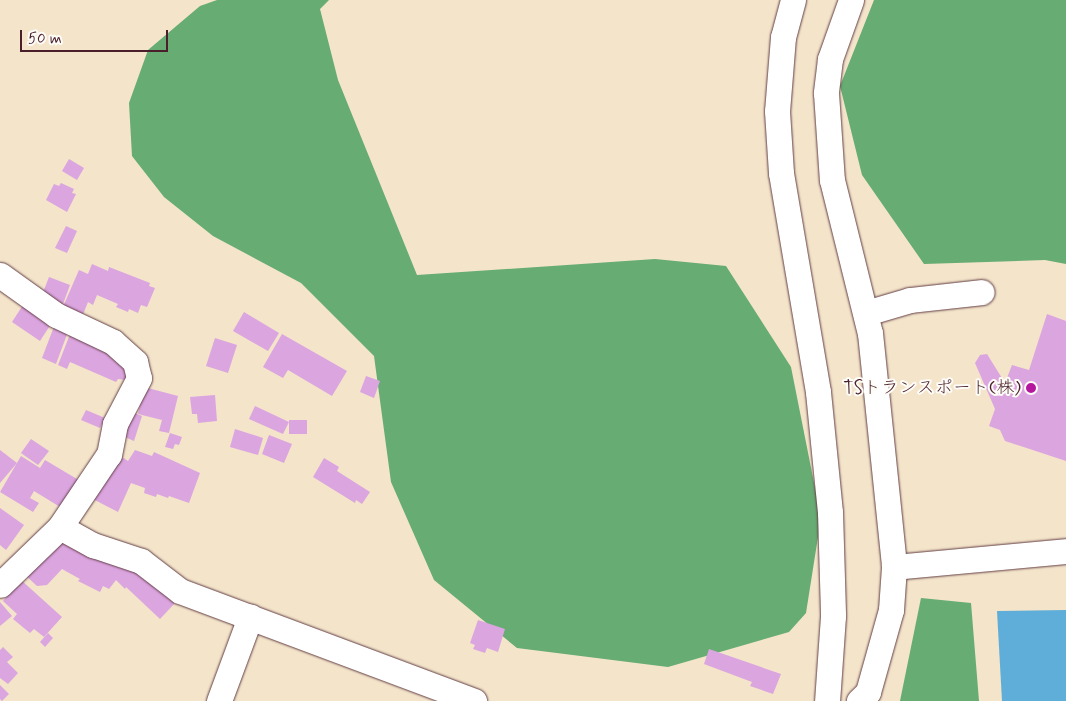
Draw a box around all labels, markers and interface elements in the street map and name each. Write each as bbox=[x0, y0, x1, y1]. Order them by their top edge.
scale bar bbox=[22, 20, 170, 52]
text: 50 m bbox=[28, 29, 62, 49]
place label: TSトランスポート(株) bbox=[843, 377, 1021, 399]
marker: TSトランスポート(株) bbox=[1025, 382, 1037, 394]

